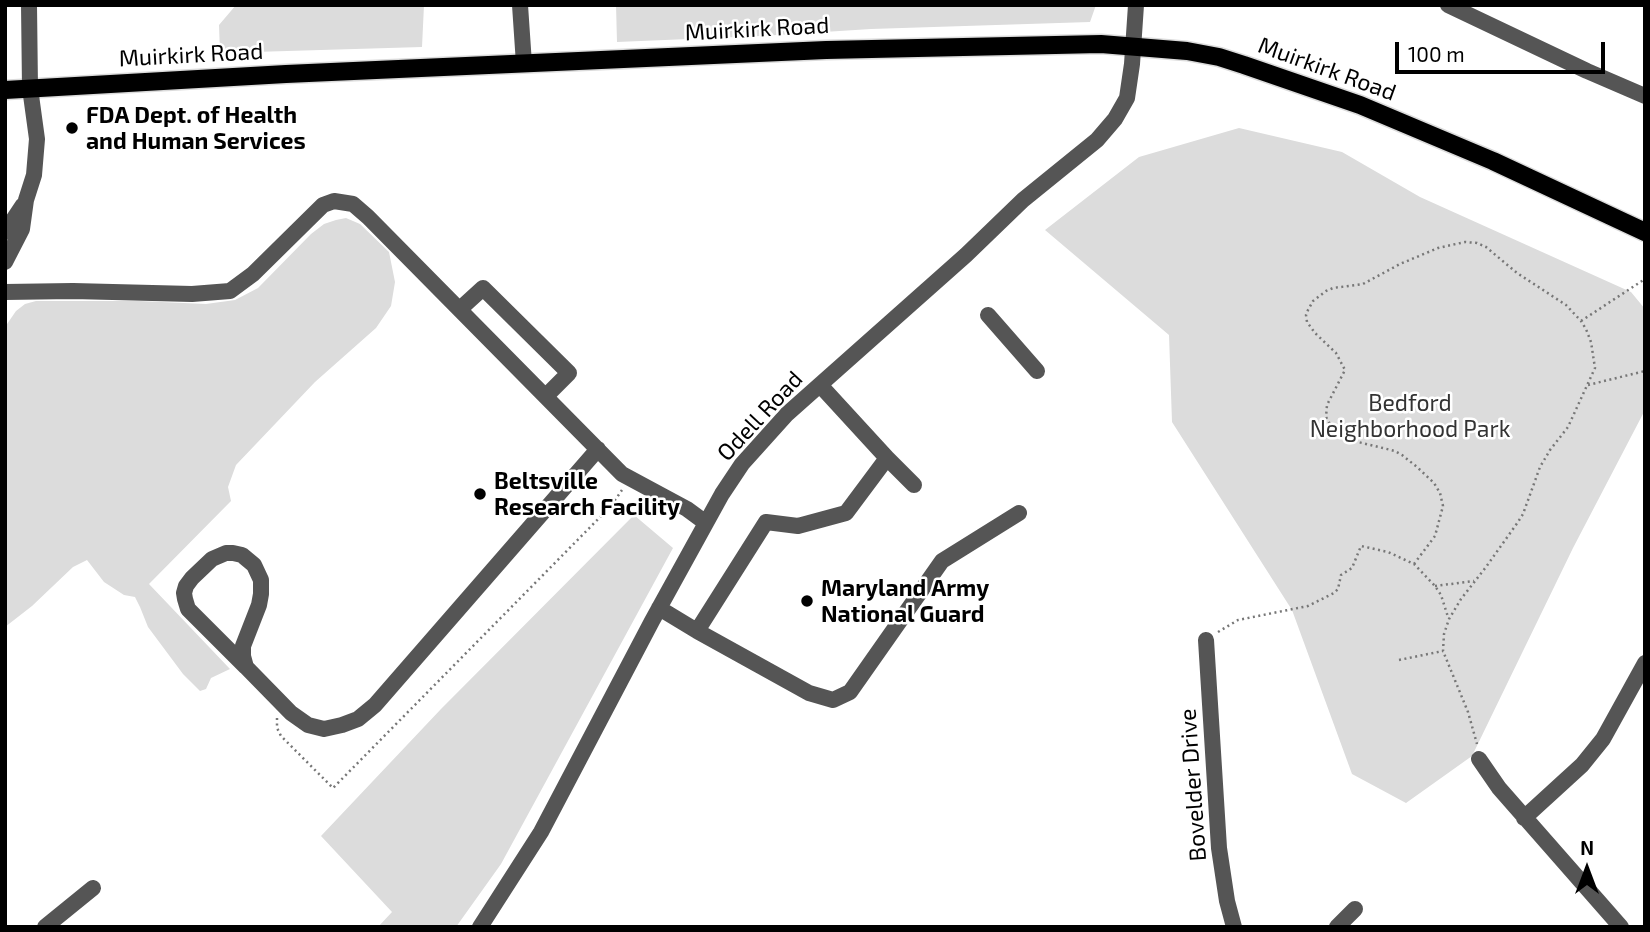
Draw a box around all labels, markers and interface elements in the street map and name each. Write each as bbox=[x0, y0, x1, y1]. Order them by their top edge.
street label: Muirkirk Road bbox=[684, 11, 830, 47]
scale bar bbox=[1398, 28, 1608, 72]
street label: Muirkirk Road bbox=[1254, 31, 1400, 107]
street label: Muirkirk Road bbox=[118, 37, 264, 73]
text: 100 m bbox=[1408, 41, 1465, 66]
place label: FDA Dept. of Health and Human Services bbox=[86, 101, 306, 155]
marker: FDA Dept. of Health and Human Services bbox=[64, 120, 80, 136]
street label: Odell Road bbox=[711, 365, 809, 467]
park label: Bedford Neighborhood Park bbox=[1310, 389, 1510, 443]
place label: Beltsville Research Facility bbox=[494, 467, 680, 521]
marker: Beltsville Research Facility bbox=[472, 486, 488, 502]
place label: Maryland Army National Guard bbox=[821, 574, 989, 628]
marker: Maryland Army National Guard bbox=[799, 593, 815, 609]
street label: Bovelder Drive bbox=[1174, 708, 1212, 862]
north arrow bbox=[1552, 834, 1622, 904]
text: N bbox=[1580, 836, 1594, 859]

